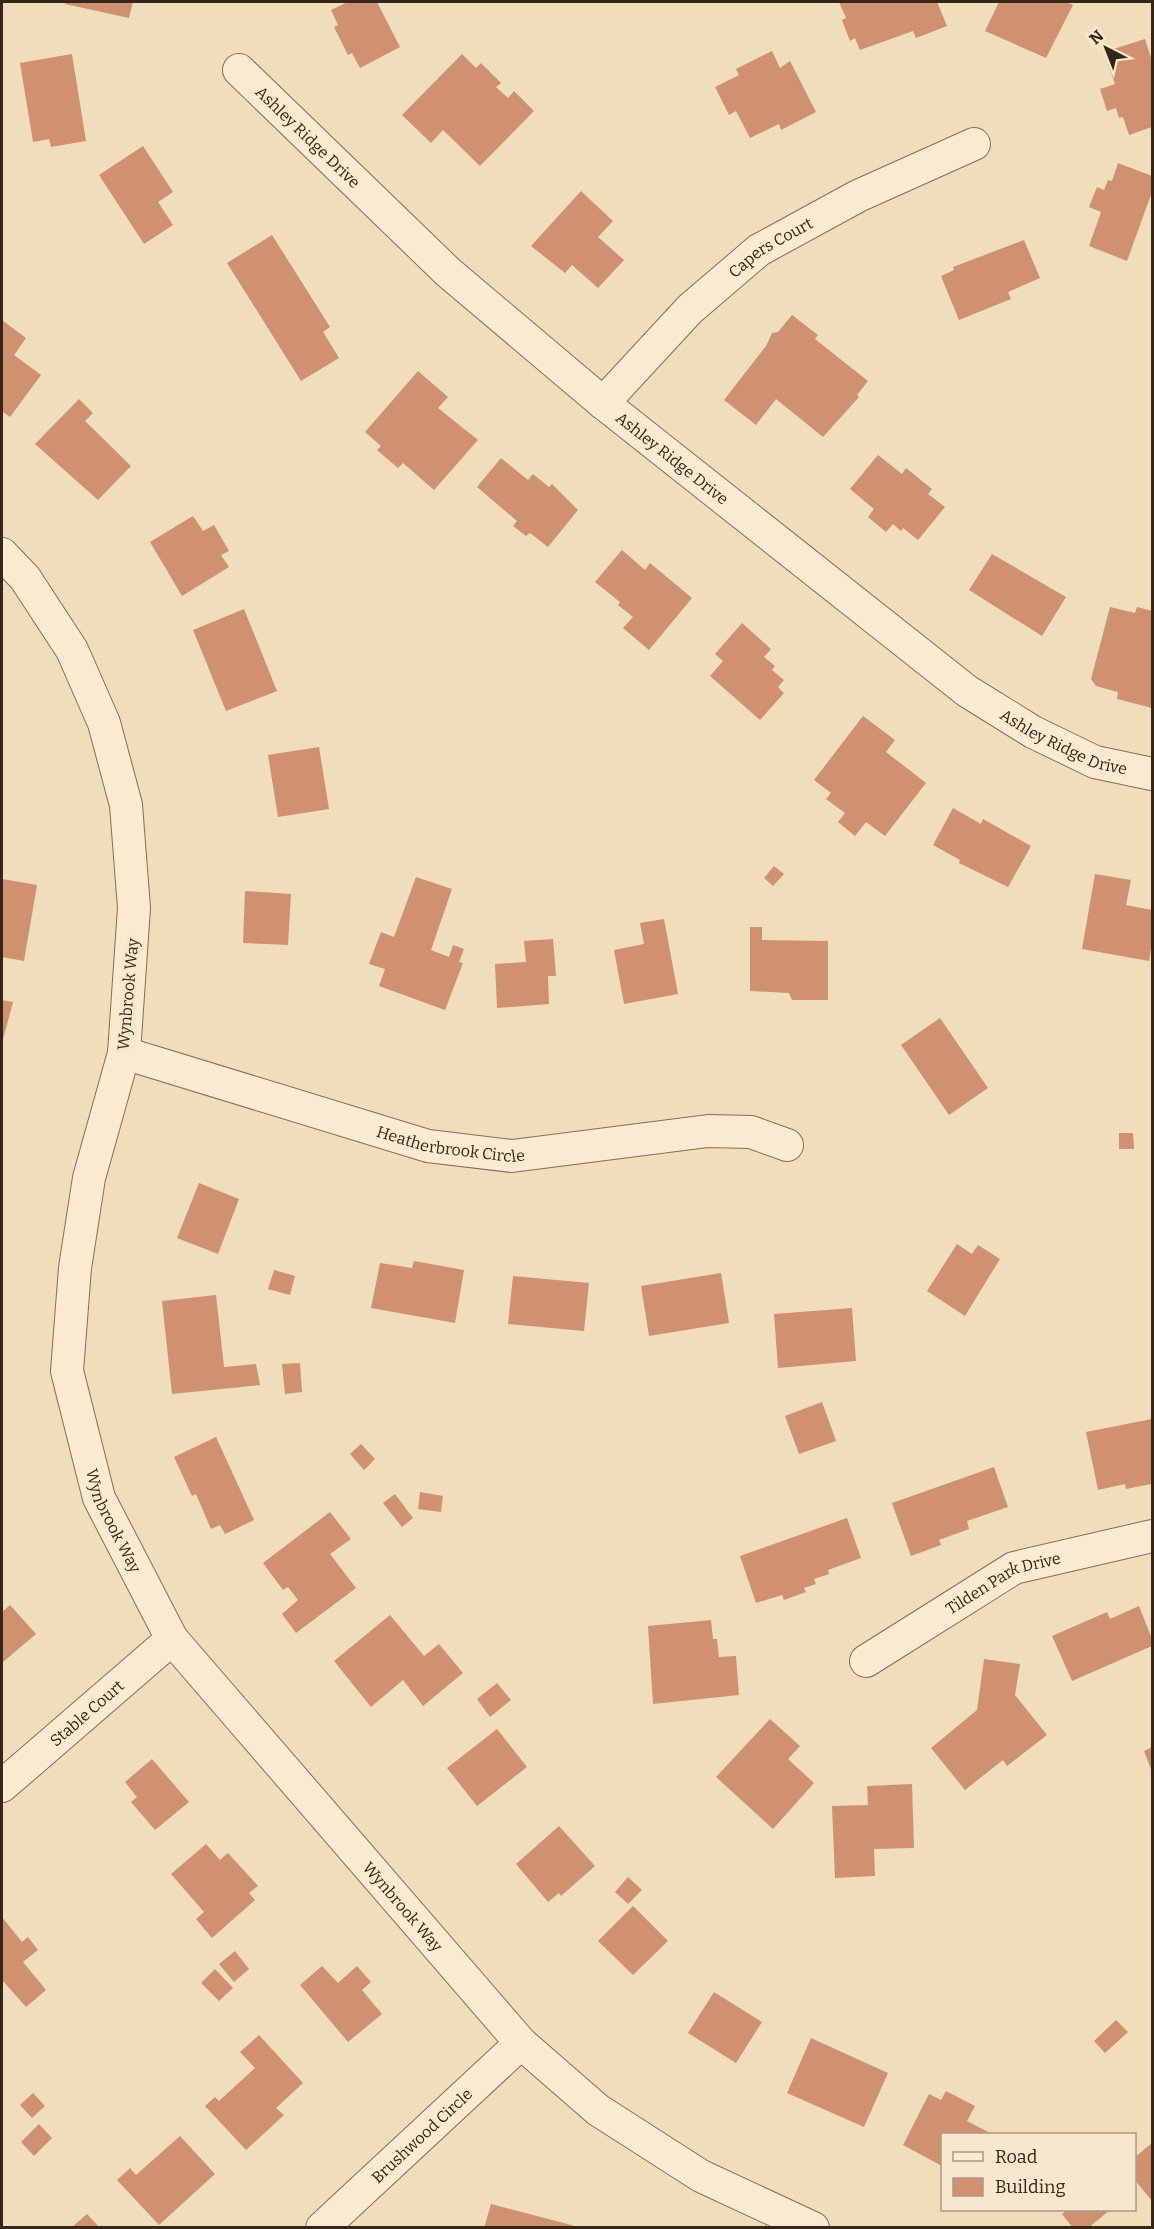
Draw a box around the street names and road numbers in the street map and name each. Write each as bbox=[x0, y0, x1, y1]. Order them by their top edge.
street label: Ashley Ridge Drive bbox=[252, 82, 364, 192]
street label: Capers Court bbox=[725, 213, 816, 281]
street label: Ashley Ridge Drive bbox=[612, 408, 732, 508]
street label: Ashley Ridge Drive bbox=[997, 705, 1129, 778]
street label: Wynbrook Way bbox=[114, 937, 142, 1051]
street label: Heatherbrook Circle bbox=[374, 1121, 526, 1166]
street label: Wynbrook Way bbox=[83, 1467, 146, 1576]
street label: Tilden Park Drive bbox=[942, 1548, 1062, 1618]
street label: Stable Court bbox=[46, 1675, 128, 1750]
street label: Wynbrook Way bbox=[359, 1858, 447, 1956]
street label: Brushwood Circle bbox=[367, 2084, 476, 2187]

